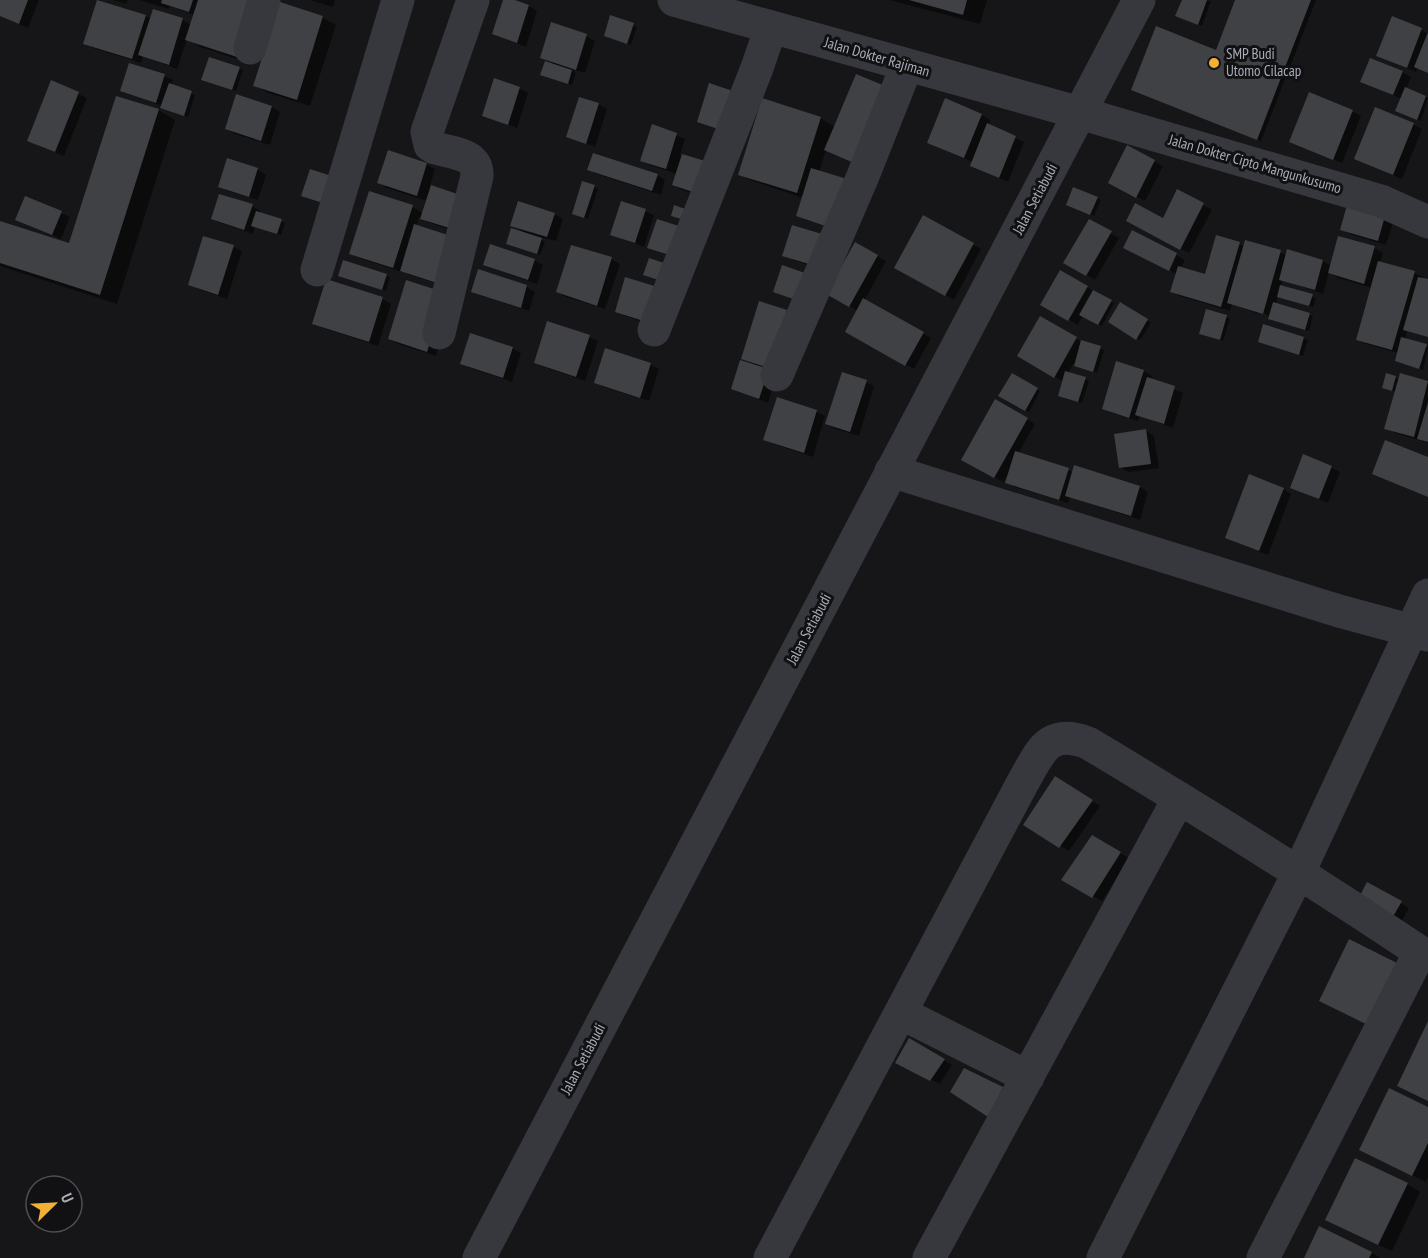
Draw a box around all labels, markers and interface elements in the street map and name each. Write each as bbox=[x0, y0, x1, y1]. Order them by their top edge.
street label: Jalan Dokter Rajiman bbox=[821, 32, 932, 81]
place label: SMP Budi Utomo Cilacap bbox=[1226, 44, 1301, 80]
marker: SMP Budi Utomo Cilacap bbox=[1207, 56, 1221, 70]
street label: Jalan Dokter Cipto Mangunkusumo bbox=[1166, 129, 1344, 197]
street label: Jalan Setiabudi bbox=[1007, 160, 1061, 238]
street label: Jalan Setiabudi bbox=[781, 590, 835, 668]
street label: Jalan Setiabudi bbox=[555, 1020, 609, 1098]
north arrow bbox=[24, 1174, 84, 1234]
text: U bbox=[57, 1190, 79, 1206]

